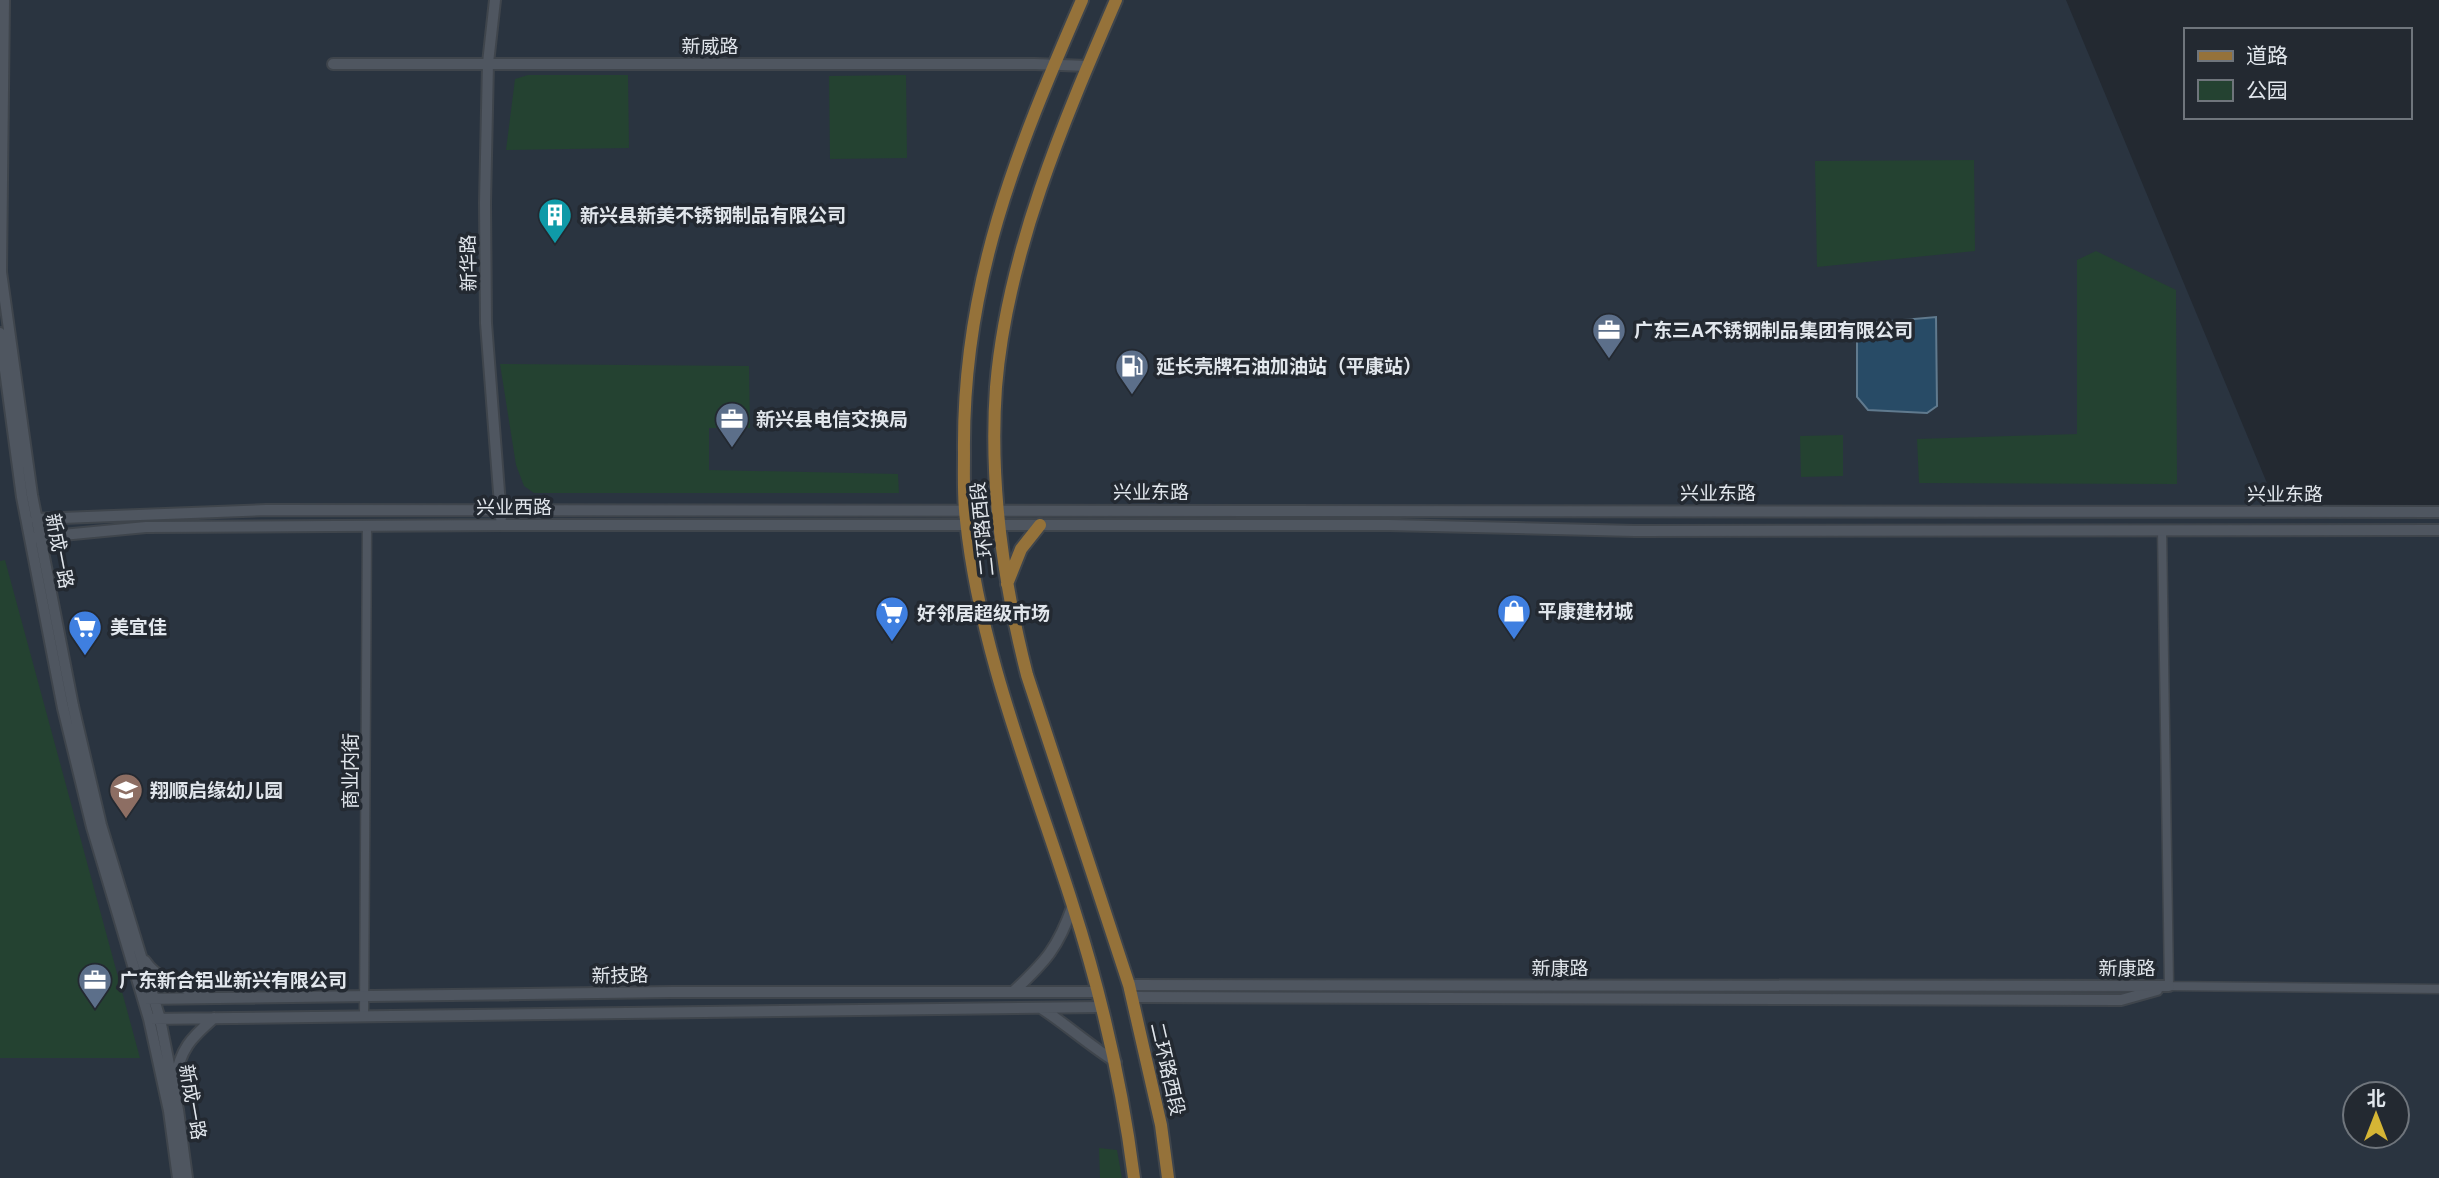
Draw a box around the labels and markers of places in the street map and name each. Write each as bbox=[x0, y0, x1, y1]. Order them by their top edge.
building icon: 新兴县新美不锈钢制品有限公司 bbox=[536, 196, 574, 245]
place label: 新兴县新美不锈钢制品有限公司 bbox=[580, 203, 846, 227]
office icon: 广东三A不锈钢制品集团有限公司 bbox=[1590, 311, 1628, 360]
place label: 广东三A不锈钢制品集团有限公司 bbox=[1634, 318, 1913, 342]
fuel station icon: 延长壳牌石油加油站（平康站） bbox=[1113, 347, 1151, 396]
place label: 延长壳牌石油加油站（平康站） bbox=[1156, 354, 1422, 378]
office icon: 新兴县电信交换局 bbox=[713, 400, 751, 449]
place label: 新兴县电信交换局 bbox=[756, 407, 908, 431]
shop icon: 平康建材城 bbox=[1495, 592, 1533, 641]
supermarket icon: 好邻居超级市场 bbox=[873, 594, 911, 643]
place label: 平康建材城 bbox=[1538, 599, 1633, 623]
place label: 好邻居超级市场 bbox=[917, 601, 1050, 625]
supermarket icon: 美宜佳 bbox=[66, 608, 104, 657]
place label: 美宜佳 bbox=[110, 615, 167, 639]
school or university icon: 翔顺启缘幼儿园 bbox=[107, 771, 145, 820]
place label: 翔顺启缘幼儿园 bbox=[150, 778, 283, 802]
office icon: 广东新合铝业新兴有限公司 bbox=[76, 961, 114, 1010]
place label: 广东新合铝业新兴有限公司 bbox=[119, 968, 347, 992]

